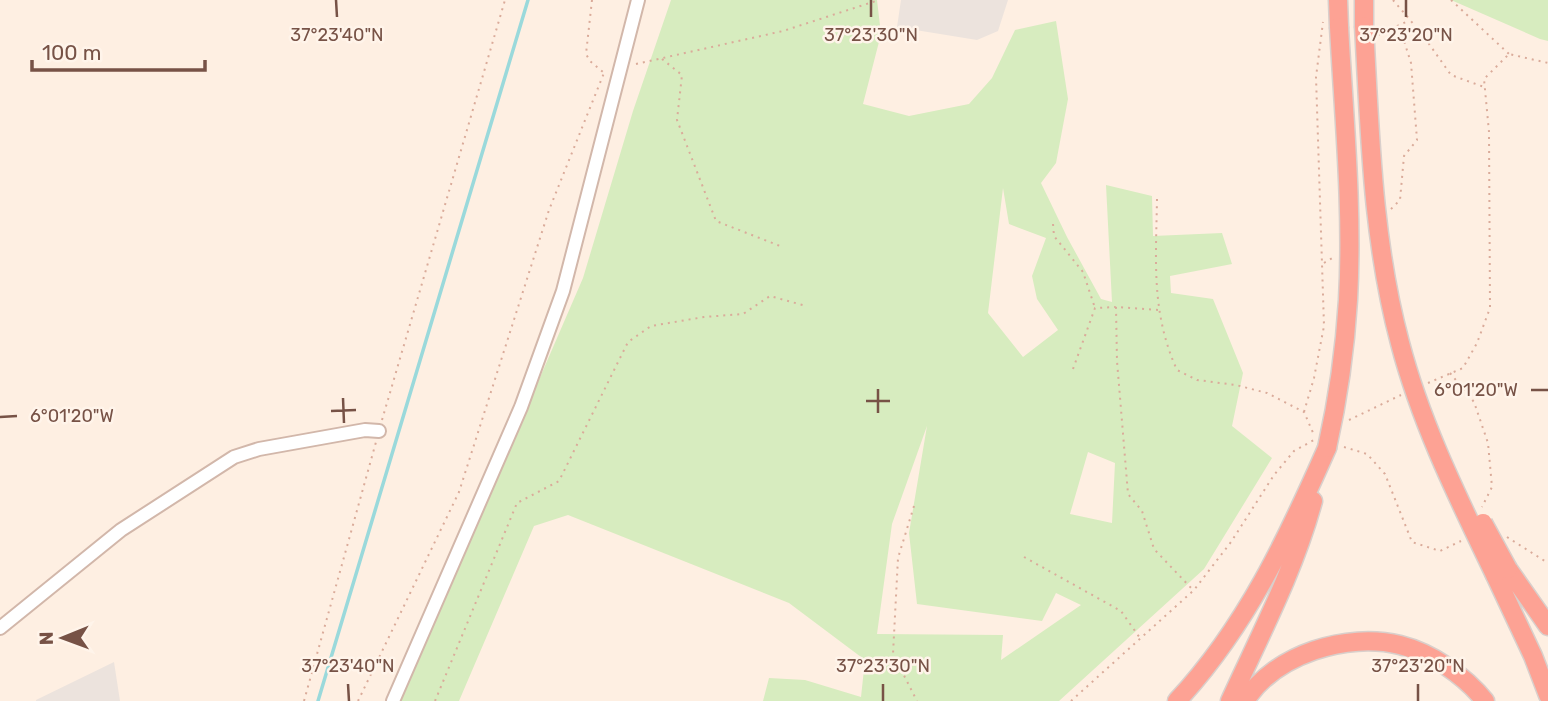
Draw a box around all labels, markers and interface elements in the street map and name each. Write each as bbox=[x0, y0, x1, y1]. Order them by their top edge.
text: 37°23'40"N bbox=[290, 24, 384, 46]
text: 37°23'30"N bbox=[824, 24, 918, 46]
text: 37°23'20"N bbox=[1359, 24, 1453, 46]
scale bar bbox=[32, 28, 205, 72]
text: 100 m bbox=[42, 40, 101, 65]
text: 6°01'20"W bbox=[1434, 379, 1518, 401]
text: 6°01'20"W bbox=[30, 405, 114, 427]
north arrow bbox=[28, 603, 98, 673]
text: N bbox=[35, 631, 58, 645]
text: 37°23'40"N bbox=[301, 655, 395, 677]
text: 37°23'30"N bbox=[836, 655, 930, 677]
text: 37°23'20"N bbox=[1371, 655, 1465, 677]

